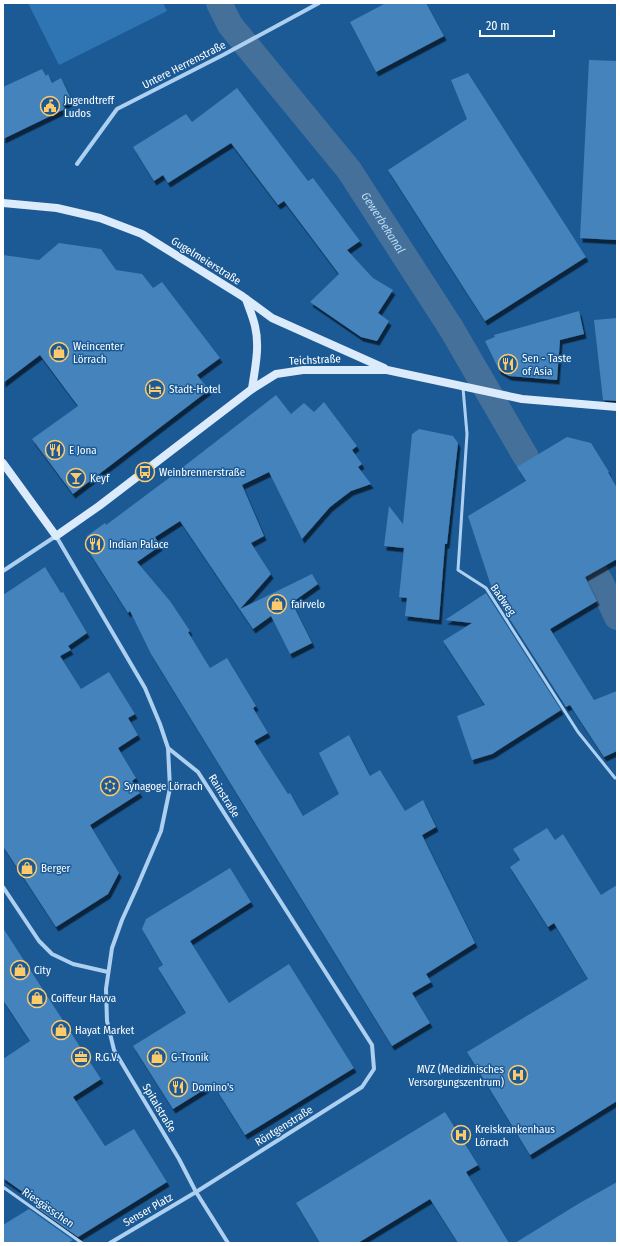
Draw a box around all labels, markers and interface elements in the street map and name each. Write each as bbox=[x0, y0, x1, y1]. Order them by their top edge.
scale bar bbox=[480, 12, 554, 38]
text: 20 m bbox=[486, 19, 510, 33]
street label: Untere Herrenstraße bbox=[140, 38, 228, 92]
place label: Jugendtreff Ludos bbox=[64, 94, 115, 120]
public building icon: Jugendtreff Ludos bbox=[39, 95, 61, 117]
water label: Gewerbekanal bbox=[358, 190, 408, 256]
street label: Gugelmeierstraße bbox=[169, 234, 243, 288]
place label: Weincenter Lörrach bbox=[73, 340, 124, 366]
shop icon: Weincenter Lörrach bbox=[48, 341, 70, 363]
street label: Teichstraße bbox=[289, 352, 341, 368]
place label: Sen - Taste of Asia bbox=[522, 352, 571, 378]
restaurant icon: Sen - Taste of Asia bbox=[497, 353, 519, 375]
hotel icon: Stadt-Hotel bbox=[144, 378, 166, 400]
place label: Stadt-Hotel bbox=[169, 383, 221, 396]
restaurant icon: E Jona bbox=[44, 439, 66, 461]
place label: E Jona bbox=[69, 444, 97, 457]
bus stop icon: Weinbrennerstraße bbox=[134, 461, 156, 483]
place label: Weinbrennerstraße bbox=[159, 466, 245, 479]
bar icon: Keyf bbox=[65, 467, 87, 489]
place label: Keyf bbox=[90, 472, 110, 485]
restaurant icon: Indian Palace bbox=[84, 533, 106, 555]
place label: Indian Palace bbox=[109, 538, 169, 551]
street label: Badweg bbox=[488, 582, 519, 619]
shop icon: fairvelo bbox=[266, 593, 288, 615]
place label: fairvelo bbox=[291, 598, 325, 611]
street label: Rainstraße bbox=[206, 772, 242, 820]
synagogue icon: Synagoge Lörrach bbox=[99, 775, 121, 797]
place label: Synagoge Lörrach bbox=[124, 780, 203, 793]
shop icon: Berger bbox=[16, 857, 38, 879]
place label: Berger bbox=[41, 862, 71, 875]
shop icon: City bbox=[9, 959, 31, 981]
place label: City bbox=[34, 964, 51, 977]
shop icon: Coiffeur Havva bbox=[26, 987, 48, 1009]
place label: Coiffeur Havva bbox=[51, 992, 116, 1005]
shop icon: Hayat Market bbox=[50, 1019, 72, 1041]
place label: Hayat Market bbox=[75, 1024, 135, 1037]
office icon: R.G.V. bbox=[70, 1046, 92, 1068]
shop icon: G-Tronik bbox=[146, 1046, 168, 1068]
place label: R.G.V. bbox=[95, 1051, 119, 1064]
place label: G-Tronik bbox=[171, 1051, 209, 1064]
place label: MVZ (Medizinisches Versorgungszentrum) bbox=[409, 1063, 504, 1089]
hospital icon: MVZ (Medizinisches Versorgungszentrum) bbox=[507, 1064, 529, 1086]
restaurant icon: Domino's bbox=[167, 1076, 189, 1098]
street label: Spitalstraße bbox=[139, 1081, 179, 1135]
place label: Domino's bbox=[192, 1081, 234, 1094]
street label: Röntgenstraße bbox=[253, 1103, 315, 1149]
place label: Kreiskrankenhaus Lörrach bbox=[475, 1123, 555, 1149]
hospital icon: Kreiskrankenhaus Lörrach bbox=[450, 1124, 472, 1146]
street label: Riesgässchen bbox=[20, 1185, 76, 1231]
street label: Senser Platz bbox=[121, 1190, 176, 1229]

